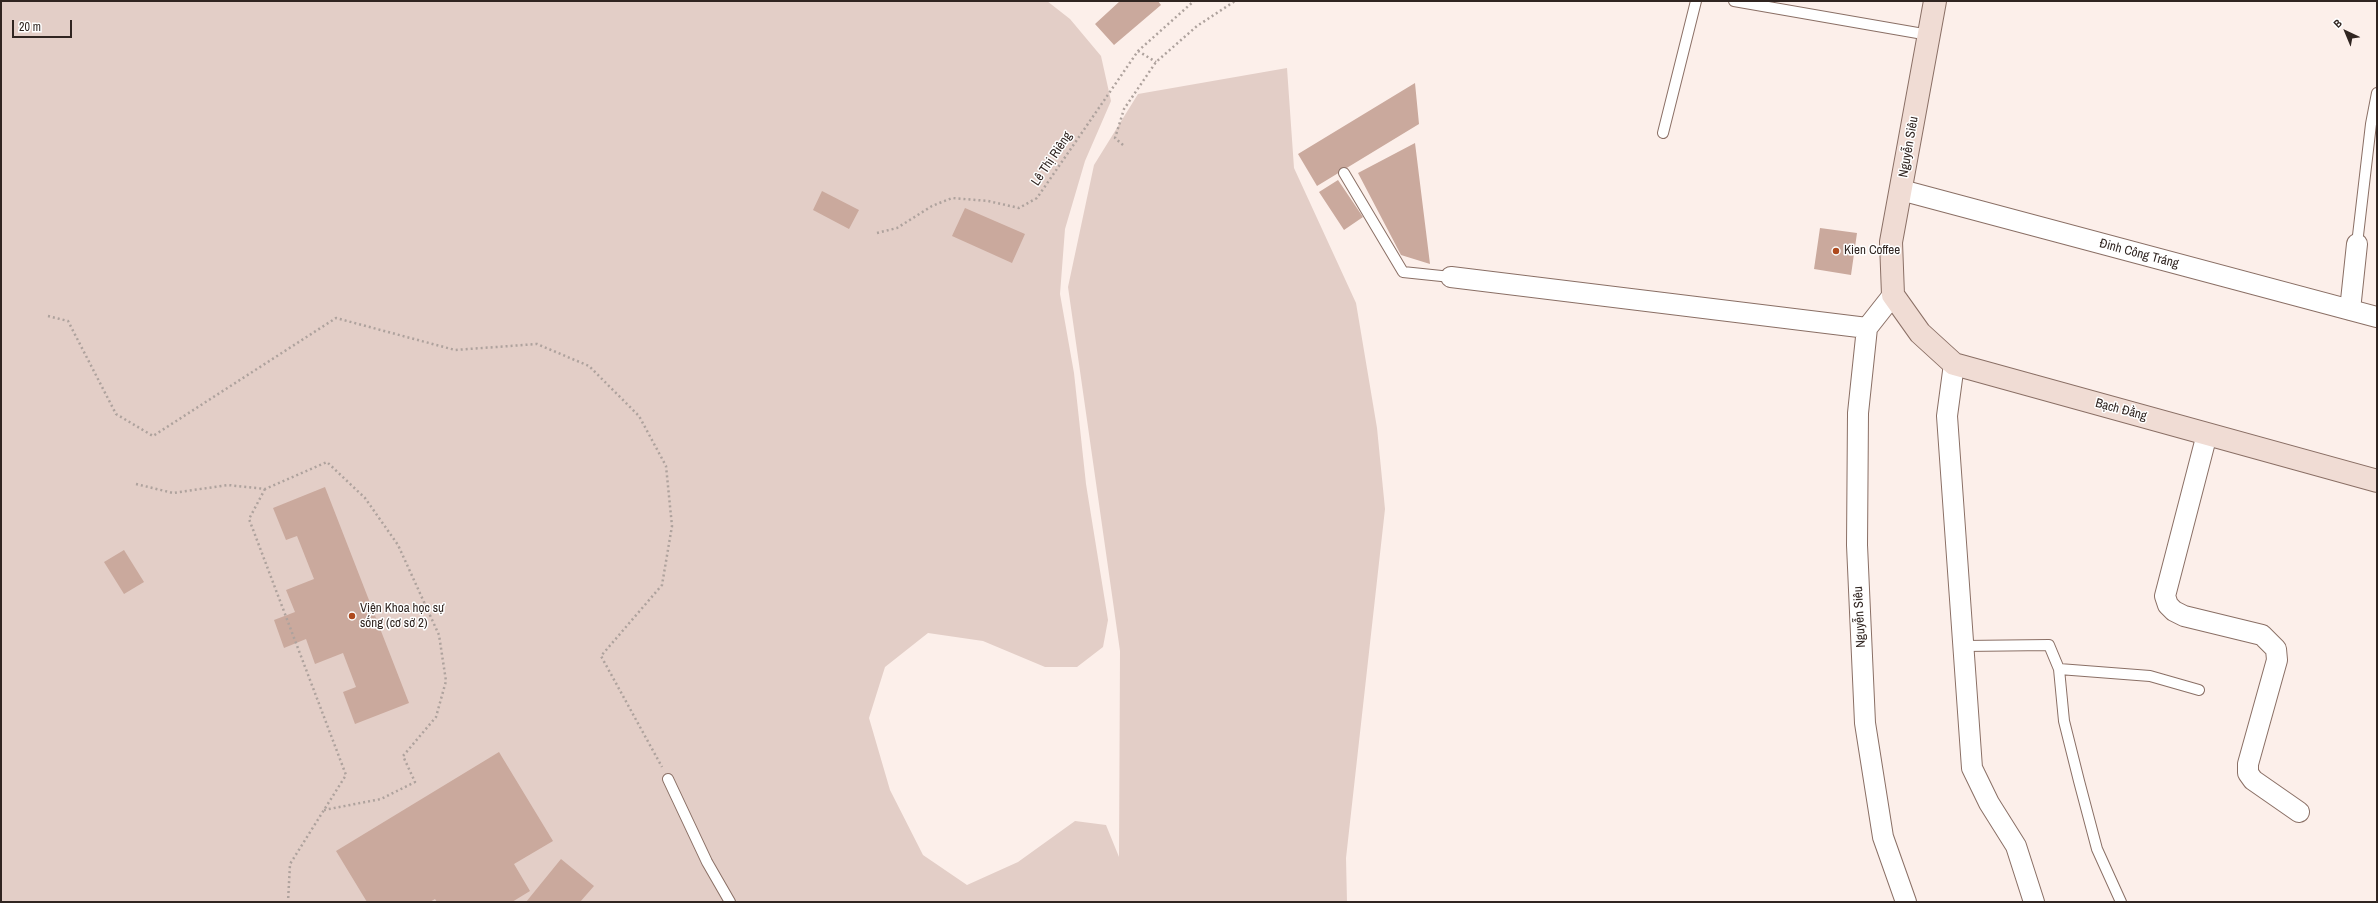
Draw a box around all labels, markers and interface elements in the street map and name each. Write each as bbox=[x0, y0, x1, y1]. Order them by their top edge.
scale bar bbox=[14, 12, 74, 38]
north arrow bbox=[2326, 12, 2366, 52]
text: B bbox=[2330, 16, 2345, 31]
text: 20 m bbox=[19, 19, 41, 35]
street label: Nguyễn Siêu bbox=[1896, 115, 1922, 179]
street label: Lê Thị Riêng bbox=[1028, 129, 1076, 189]
street label: Đinh Công Tráng bbox=[2098, 236, 2180, 272]
place label: Kien Coffee bbox=[1844, 243, 1900, 259]
marker: Kien Coffee bbox=[1831, 246, 1841, 256]
street label: Bạch Đằng bbox=[2094, 396, 2148, 424]
street label: Nguyễn Siêu bbox=[1851, 586, 1869, 648]
place label: Viện Khoa học sự sống (cơ sở 2) bbox=[360, 601, 444, 632]
marker: Viện Khoa học sự sống (cơ sở 2) bbox=[347, 611, 357, 621]

